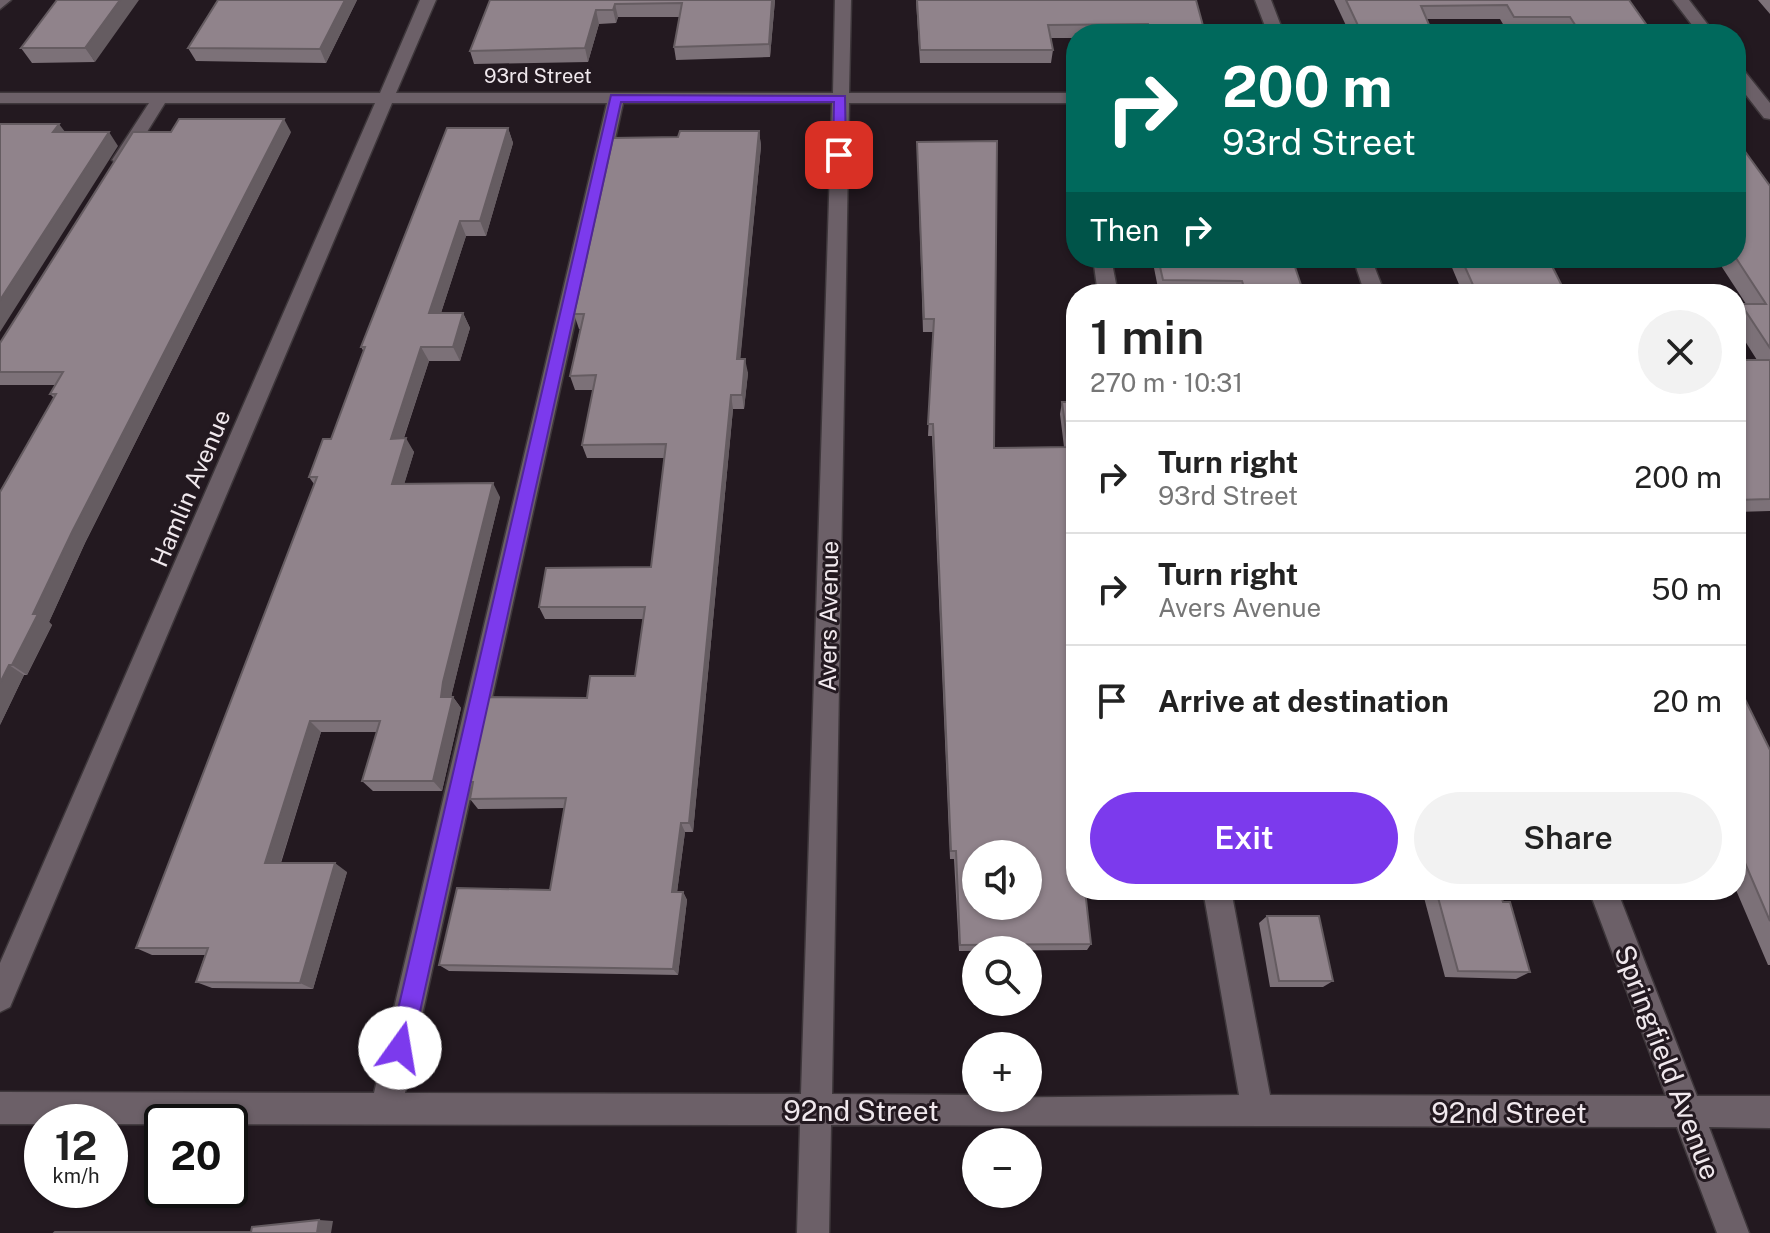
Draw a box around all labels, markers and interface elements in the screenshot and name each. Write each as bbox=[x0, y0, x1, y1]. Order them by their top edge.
text: 200 m bbox=[1222, 54, 1392, 120]
icon: right bbox=[1090, 56, 1194, 160]
street label: 93rd Street bbox=[484, 64, 592, 88]
pin bbox=[805, 121, 873, 189]
text: 93rd Street bbox=[1222, 121, 1416, 163]
icon: arrive bbox=[817, 133, 861, 177]
icon: right bbox=[1175, 208, 1219, 252]
text: Then bbox=[1090, 212, 1159, 248]
text: 1 min bbox=[1090, 308, 1204, 365]
button: close bbox=[1638, 310, 1722, 394]
text: 270 m · 10:31 bbox=[1090, 367, 1243, 398]
street label: Hamlin Avenue bbox=[144, 405, 236, 571]
text: Turn right bbox=[1158, 444, 1298, 480]
icon: right bbox=[1090, 455, 1134, 499]
text: 200 m bbox=[1634, 459, 1722, 495]
text: 93rd Street bbox=[1158, 480, 1298, 511]
street label: Avers Avenue bbox=[813, 540, 843, 692]
text: Turn right bbox=[1158, 556, 1298, 592]
icon: right bbox=[1090, 567, 1134, 611]
text: 50 m bbox=[1651, 571, 1722, 607]
text: Avers Avenue bbox=[1158, 592, 1321, 623]
icon: arrive bbox=[1090, 679, 1134, 723]
text: Arrive at destination bbox=[1158, 683, 1449, 719]
text: 20 m bbox=[1653, 683, 1722, 719]
button: Exit bbox=[1090, 792, 1398, 884]
button: Share bbox=[1414, 792, 1722, 884]
map controls bbox=[962, 840, 1042, 1208]
button: sound bbox=[962, 840, 1042, 920]
button: search bbox=[962, 936, 1042, 1016]
street label: Springfield Avenue bbox=[1608, 940, 1728, 1184]
position arrow bbox=[358, 1006, 442, 1090]
button: + bbox=[962, 1032, 1042, 1112]
street label: 92nd Street bbox=[783, 1094, 939, 1127]
street label: 92nd Street bbox=[1431, 1096, 1587, 1129]
speed limit sign: 20 bbox=[144, 1104, 248, 1208]
text: 12 bbox=[55, 1122, 97, 1169]
button: − bbox=[962, 1128, 1042, 1208]
text: km/h bbox=[52, 1164, 100, 1188]

